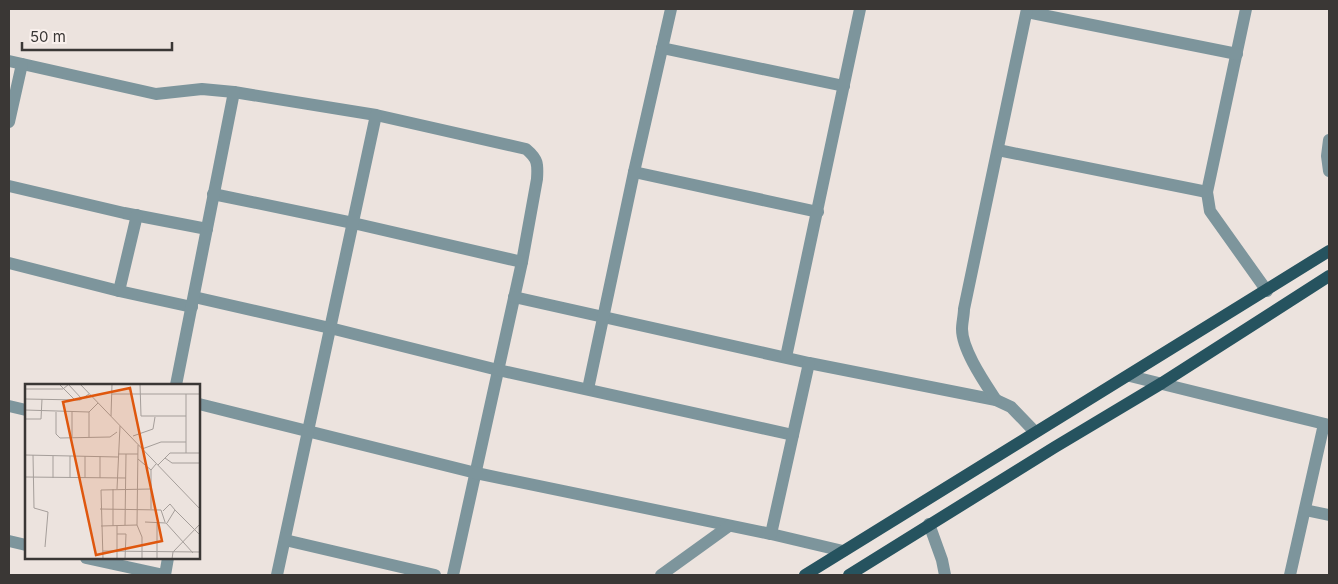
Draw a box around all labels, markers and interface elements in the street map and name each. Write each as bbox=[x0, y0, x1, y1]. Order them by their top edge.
scale bar bbox=[22, 20, 172, 52]
text: 50 m bbox=[30, 27, 66, 46]
inset map bbox=[25, 384, 200, 559]

